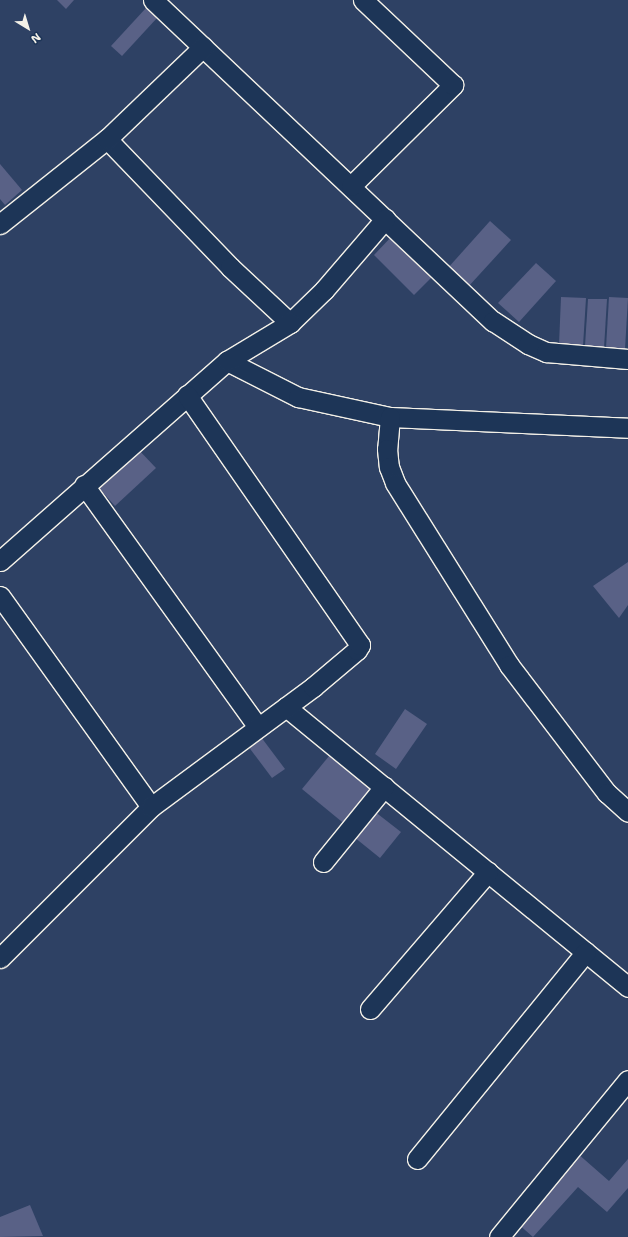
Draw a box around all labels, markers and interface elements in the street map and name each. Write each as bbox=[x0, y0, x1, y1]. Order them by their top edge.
north arrow bbox=[8, 8, 48, 48]
text: N bbox=[28, 29, 44, 46]

